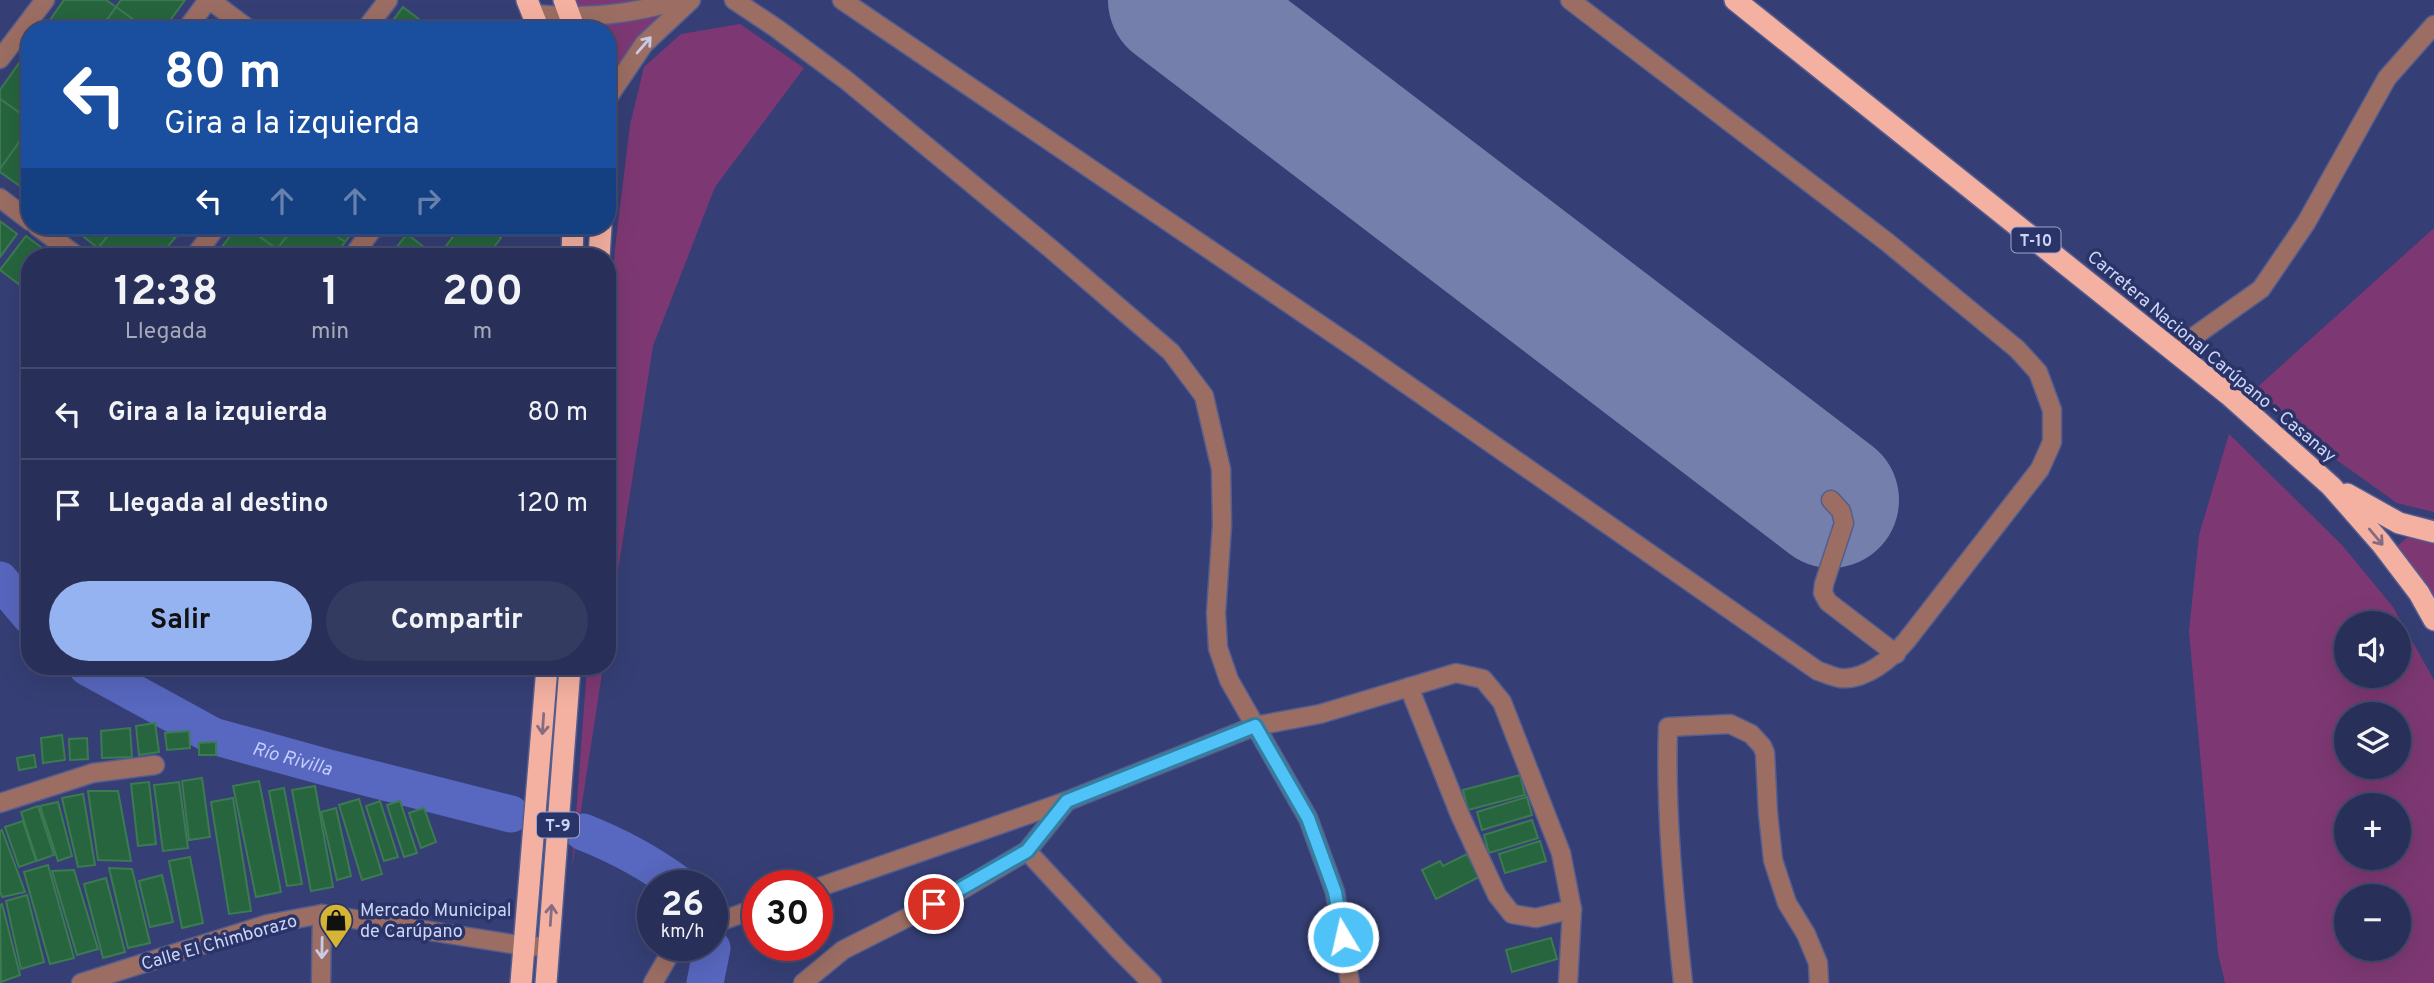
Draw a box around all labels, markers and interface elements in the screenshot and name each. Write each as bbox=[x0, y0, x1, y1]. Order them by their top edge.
one-way arrow bbox=[636, 36, 652, 54]
text: 80 m bbox=[164, 44, 281, 106]
icon: left bbox=[49, 49, 140, 140]
text: Gira a la izquierda bbox=[164, 105, 420, 145]
icon: left bbox=[190, 182, 228, 220]
icon: ahead bbox=[263, 182, 301, 220]
icon: ahead bbox=[336, 182, 374, 220]
icon: right bbox=[409, 182, 447, 220]
road number: T-10 bbox=[2011, 228, 2060, 252]
street label: Carretera Nacional Carúpano - Casanay bbox=[2082, 246, 2340, 468]
text: 12:38 bbox=[114, 267, 218, 320]
text: 1 bbox=[322, 267, 339, 320]
text: 200 bbox=[442, 267, 523, 320]
text: Llegada bbox=[125, 318, 207, 347]
text: min bbox=[311, 318, 349, 347]
text: m bbox=[473, 318, 492, 347]
icon: left bbox=[49, 395, 87, 433]
text: Gira a la izquierda bbox=[108, 397, 327, 430]
text: 80 m bbox=[528, 397, 588, 430]
icon: arrive bbox=[49, 486, 87, 524]
text: Llegada al destino bbox=[108, 488, 328, 521]
text: 120 m bbox=[518, 488, 588, 521]
one-way arrow bbox=[2368, 528, 2384, 546]
button: Salir bbox=[49, 581, 312, 661]
button: Compartir bbox=[326, 581, 588, 661]
map controls bbox=[2334, 611, 2411, 961]
button: sound bbox=[2334, 611, 2411, 688]
button: layers bbox=[2334, 702, 2411, 779]
one-way arrow bbox=[537, 712, 550, 735]
water label: Río Rivilla bbox=[249, 737, 335, 782]
button: + bbox=[2334, 793, 2411, 870]
road number: T-9 bbox=[537, 812, 579, 838]
speed limit sign: 30 bbox=[742, 870, 833, 961]
pin bbox=[904, 874, 964, 934]
text: 26 bbox=[661, 884, 704, 928]
button: − bbox=[2334, 884, 2411, 961]
icon: arrive bbox=[915, 885, 953, 923]
place label: Mercado Municipal de Carúpano bbox=[360, 900, 512, 944]
position arrow bbox=[1306, 900, 1380, 974]
shop icon: Mercado Municipal de Carúpano bbox=[317, 901, 355, 950]
one-way arrow bbox=[544, 904, 557, 927]
street label: Calle El Chimborazo bbox=[139, 910, 300, 977]
text: km/h bbox=[661, 921, 704, 944]
one-way arrow bbox=[315, 937, 329, 960]

